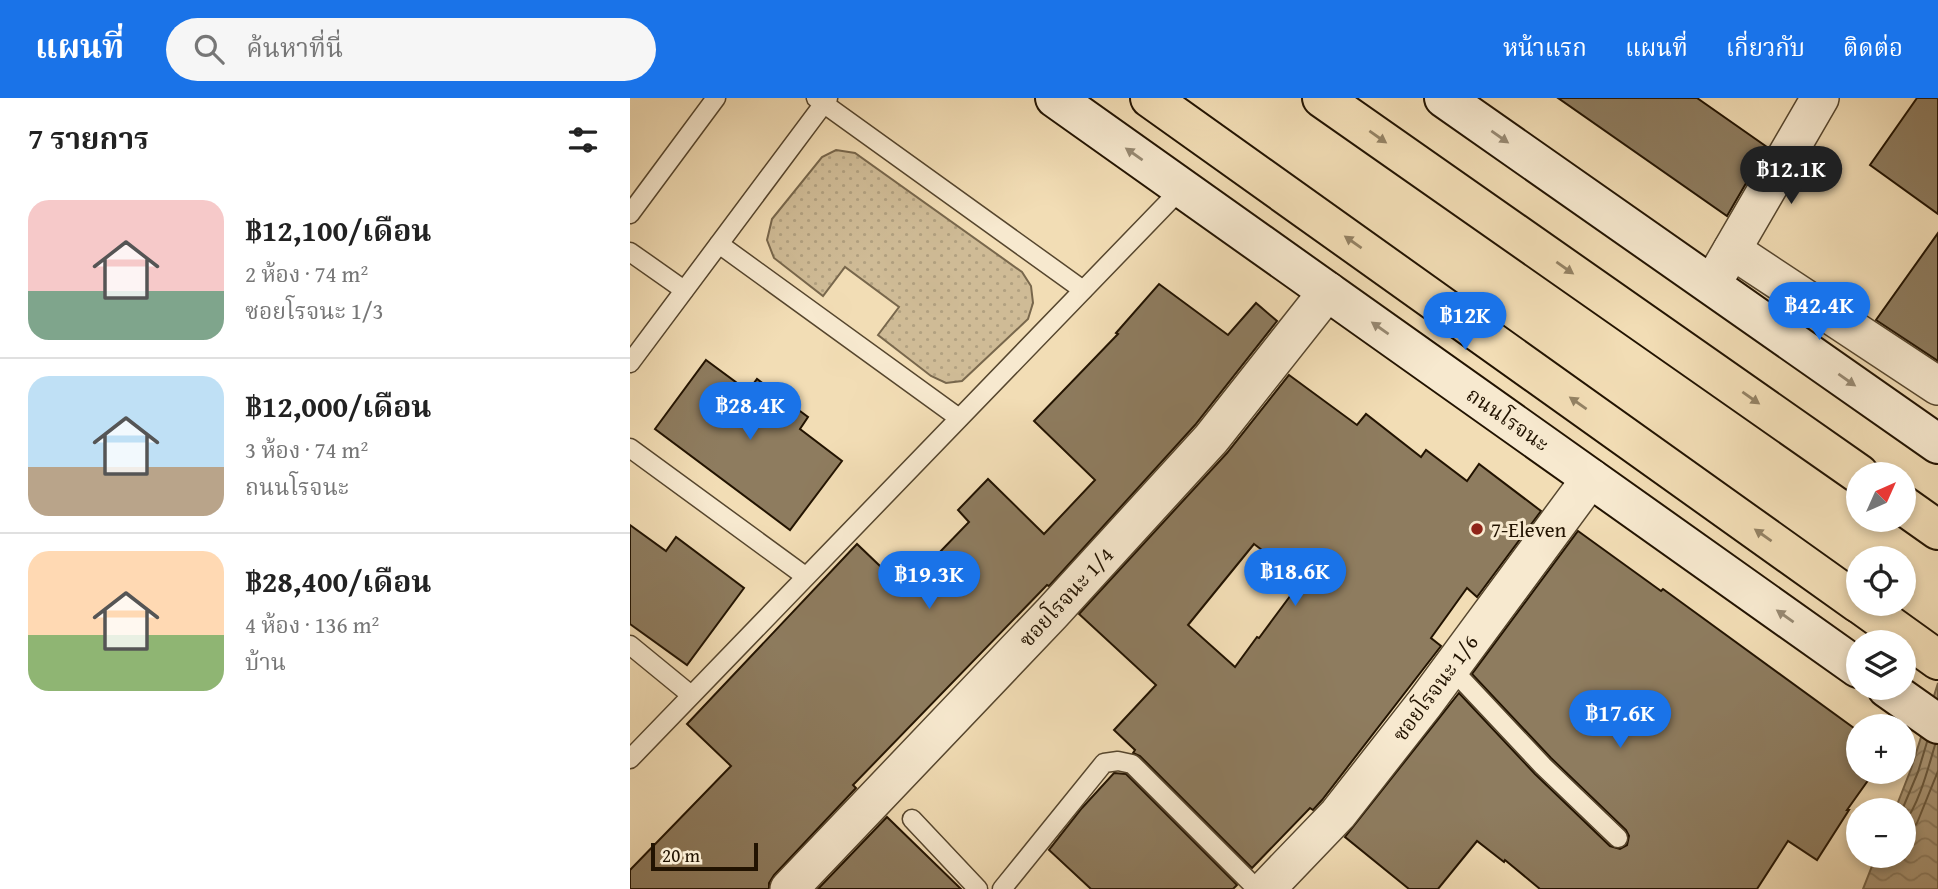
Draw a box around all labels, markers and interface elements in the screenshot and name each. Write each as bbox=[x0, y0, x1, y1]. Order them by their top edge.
search box bbox=[166, 18, 656, 81]
text: แผนที่ bbox=[35, 22, 124, 70]
text: ค้นหาที่นี่ bbox=[246, 28, 343, 67]
icon: search bbox=[190, 30, 228, 68]
text: หน้าแรก bbox=[1503, 30, 1587, 65]
text: แผนที่ bbox=[1625, 30, 1688, 65]
text: เกี่ยวกับ bbox=[1726, 30, 1805, 65]
text: ติดต่อ bbox=[1843, 30, 1903, 65]
text: 7 รายการ bbox=[28, 116, 149, 160]
icon: filters bbox=[564, 121, 602, 159]
one-way arrow bbox=[1369, 130, 1387, 144]
one-way arrow bbox=[1491, 130, 1509, 144]
pin: ฿12.1K bbox=[1734, 146, 1848, 206]
one-way arrow bbox=[1125, 147, 1143, 161]
text: ฿12.1K bbox=[1756, 152, 1826, 185]
text: ฿12,100/เดือน bbox=[245, 208, 432, 252]
icon: home bbox=[84, 228, 168, 312]
one-way arrow bbox=[1344, 235, 1362, 249]
text: 2 ห้อง · 74 m² bbox=[245, 257, 368, 290]
one-way arrow bbox=[1555, 261, 1574, 274]
pin: ฿42.4K bbox=[1762, 282, 1876, 342]
text: ฿42.4K bbox=[1784, 288, 1854, 321]
pin: ฿12K bbox=[1424, 292, 1506, 352]
text: ซอยโรจนะ 1/3 bbox=[245, 294, 384, 327]
text: ฿12K bbox=[1439, 298, 1491, 331]
one-way arrow bbox=[1371, 321, 1389, 335]
one-way arrow bbox=[1838, 373, 1856, 387]
street label: ถนนโรจนะ bbox=[1460, 379, 1556, 459]
pin: ฿28.4K bbox=[693, 382, 807, 442]
text: ฿12,000/เดือน bbox=[245, 384, 432, 428]
text: ฿28.4K bbox=[715, 388, 785, 421]
one-way arrow bbox=[1742, 391, 1760, 405]
one-way arrow bbox=[1569, 396, 1587, 410]
icon: home bbox=[84, 404, 168, 488]
text: 3 ห้อง · 74 m² bbox=[245, 433, 368, 466]
north arrow bbox=[1846, 462, 1916, 532]
map controls bbox=[1846, 462, 1916, 868]
text: ถนนโรจนะ bbox=[245, 470, 349, 503]
place label: 7-Eleven bbox=[1491, 514, 1567, 545]
marker: 7-Eleven bbox=[1469, 521, 1485, 537]
one-way arrow bbox=[1754, 528, 1772, 542]
street label: ซอยโรจนะ 1/4 bbox=[1011, 540, 1121, 654]
button: locate bbox=[1846, 546, 1916, 616]
pin: ฿18.6K bbox=[1238, 548, 1352, 608]
pin: ฿19.3K bbox=[872, 552, 986, 611]
text: ฿18.6K bbox=[1260, 554, 1330, 587]
text: ฿19.3K bbox=[894, 557, 964, 590]
text: ฿28,400/เดือน bbox=[245, 559, 432, 603]
icon: home bbox=[84, 579, 168, 663]
text: 4 ห้อง · 136 m² bbox=[245, 608, 379, 641]
one-way arrow bbox=[1776, 609, 1794, 623]
street label: ซอยโรจนะ 1/6 bbox=[1385, 628, 1485, 748]
button: layers bbox=[1846, 630, 1916, 700]
text: บ้าน bbox=[245, 645, 286, 678]
pin: ฿17.6K bbox=[1563, 690, 1677, 750]
text: ฿17.6K bbox=[1585, 696, 1655, 729]
button: + bbox=[1846, 714, 1916, 784]
button: − bbox=[1846, 798, 1916, 868]
scale bar bbox=[651, 840, 758, 872]
text: 20 m bbox=[662, 841, 700, 869]

